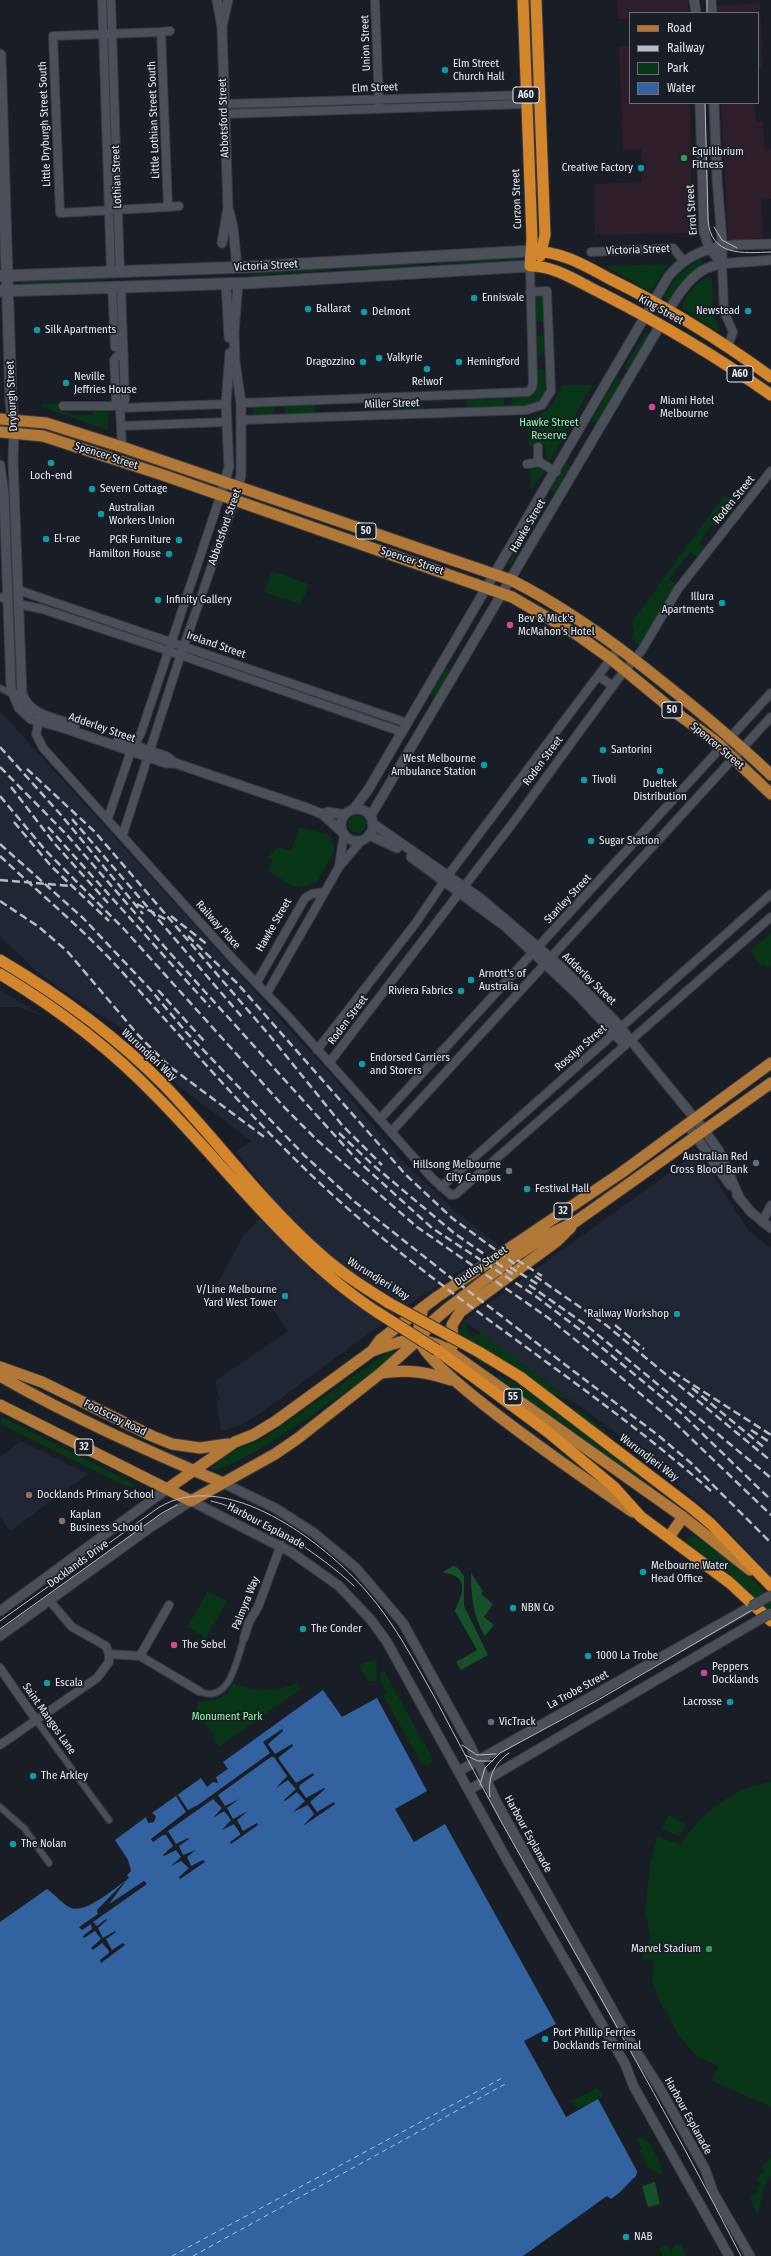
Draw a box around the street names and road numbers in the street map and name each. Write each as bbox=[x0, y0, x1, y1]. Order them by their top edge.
street label: Union Street bbox=[358, 15, 374, 71]
street label: Little Dryburgh Street South bbox=[36, 61, 54, 187]
street label: Little Lothian Street South bbox=[145, 61, 163, 179]
street label: Abbotsford Street bbox=[216, 78, 232, 158]
street label: Elm Street bbox=[352, 81, 398, 95]
road number: A60 bbox=[513, 87, 539, 103]
street label: Lothian Street bbox=[109, 145, 125, 209]
street label: Curzon Street bbox=[509, 169, 525, 229]
street label: Errol Street bbox=[684, 184, 700, 236]
street label: Victoria Street bbox=[606, 242, 670, 258]
street label: Victoria Street bbox=[234, 258, 298, 274]
street label: King Street bbox=[636, 292, 686, 328]
street label: Dryburgh Street bbox=[4, 360, 20, 432]
road number: A60 bbox=[727, 366, 753, 382]
street label: Miller Street bbox=[364, 396, 420, 412]
street label: Spencer Street bbox=[73, 440, 139, 472]
street label: Roden Street bbox=[711, 473, 757, 527]
street label: Abbotsford Street bbox=[206, 487, 244, 567]
street label: Hawke Street bbox=[507, 497, 549, 555]
road number: 50 bbox=[356, 523, 376, 539]
street label: Spencer Street bbox=[379, 544, 445, 578]
street label: Ireland Street bbox=[185, 629, 247, 661]
road number: 50 bbox=[662, 702, 682, 718]
street label: Adderley Street bbox=[67, 710, 137, 746]
street label: Spencer Street bbox=[687, 720, 747, 772]
street label: Roden Street bbox=[520, 734, 566, 788]
street label: Stanley Street bbox=[542, 871, 594, 927]
street label: Hawke Street bbox=[253, 896, 295, 954]
street label: Railway Place bbox=[193, 898, 243, 952]
street label: Adderley Street bbox=[559, 950, 619, 1008]
street label: Roden Street bbox=[325, 993, 371, 1047]
street label: Rosslyn Street bbox=[553, 1022, 609, 1074]
street label: Wurundjeri Way bbox=[119, 1026, 179, 1084]
road number: 32 bbox=[554, 1203, 572, 1219]
street label: Dudley Street bbox=[452, 1243, 510, 1289]
street label: Wurundjeri Way bbox=[345, 1255, 411, 1303]
road number: 55 bbox=[504, 1389, 522, 1405]
street label: Footscray Road bbox=[82, 1397, 148, 1439]
street label: Wurundjeri Way bbox=[617, 1431, 681, 1485]
road number: 32 bbox=[75, 1439, 93, 1455]
street label: Harbour Esplanade bbox=[225, 1500, 307, 1552]
street label: Docklands Drive bbox=[45, 1537, 111, 1591]
street label: Palmyra Way bbox=[229, 1574, 263, 1632]
street label: La Trobe Street bbox=[545, 1668, 611, 1712]
street label: Saint Mangos Lane bbox=[19, 1681, 79, 1757]
street label: Harbour Esplanade bbox=[501, 1793, 555, 1875]
street label: Harbour Esplanade bbox=[661, 2075, 715, 2157]

